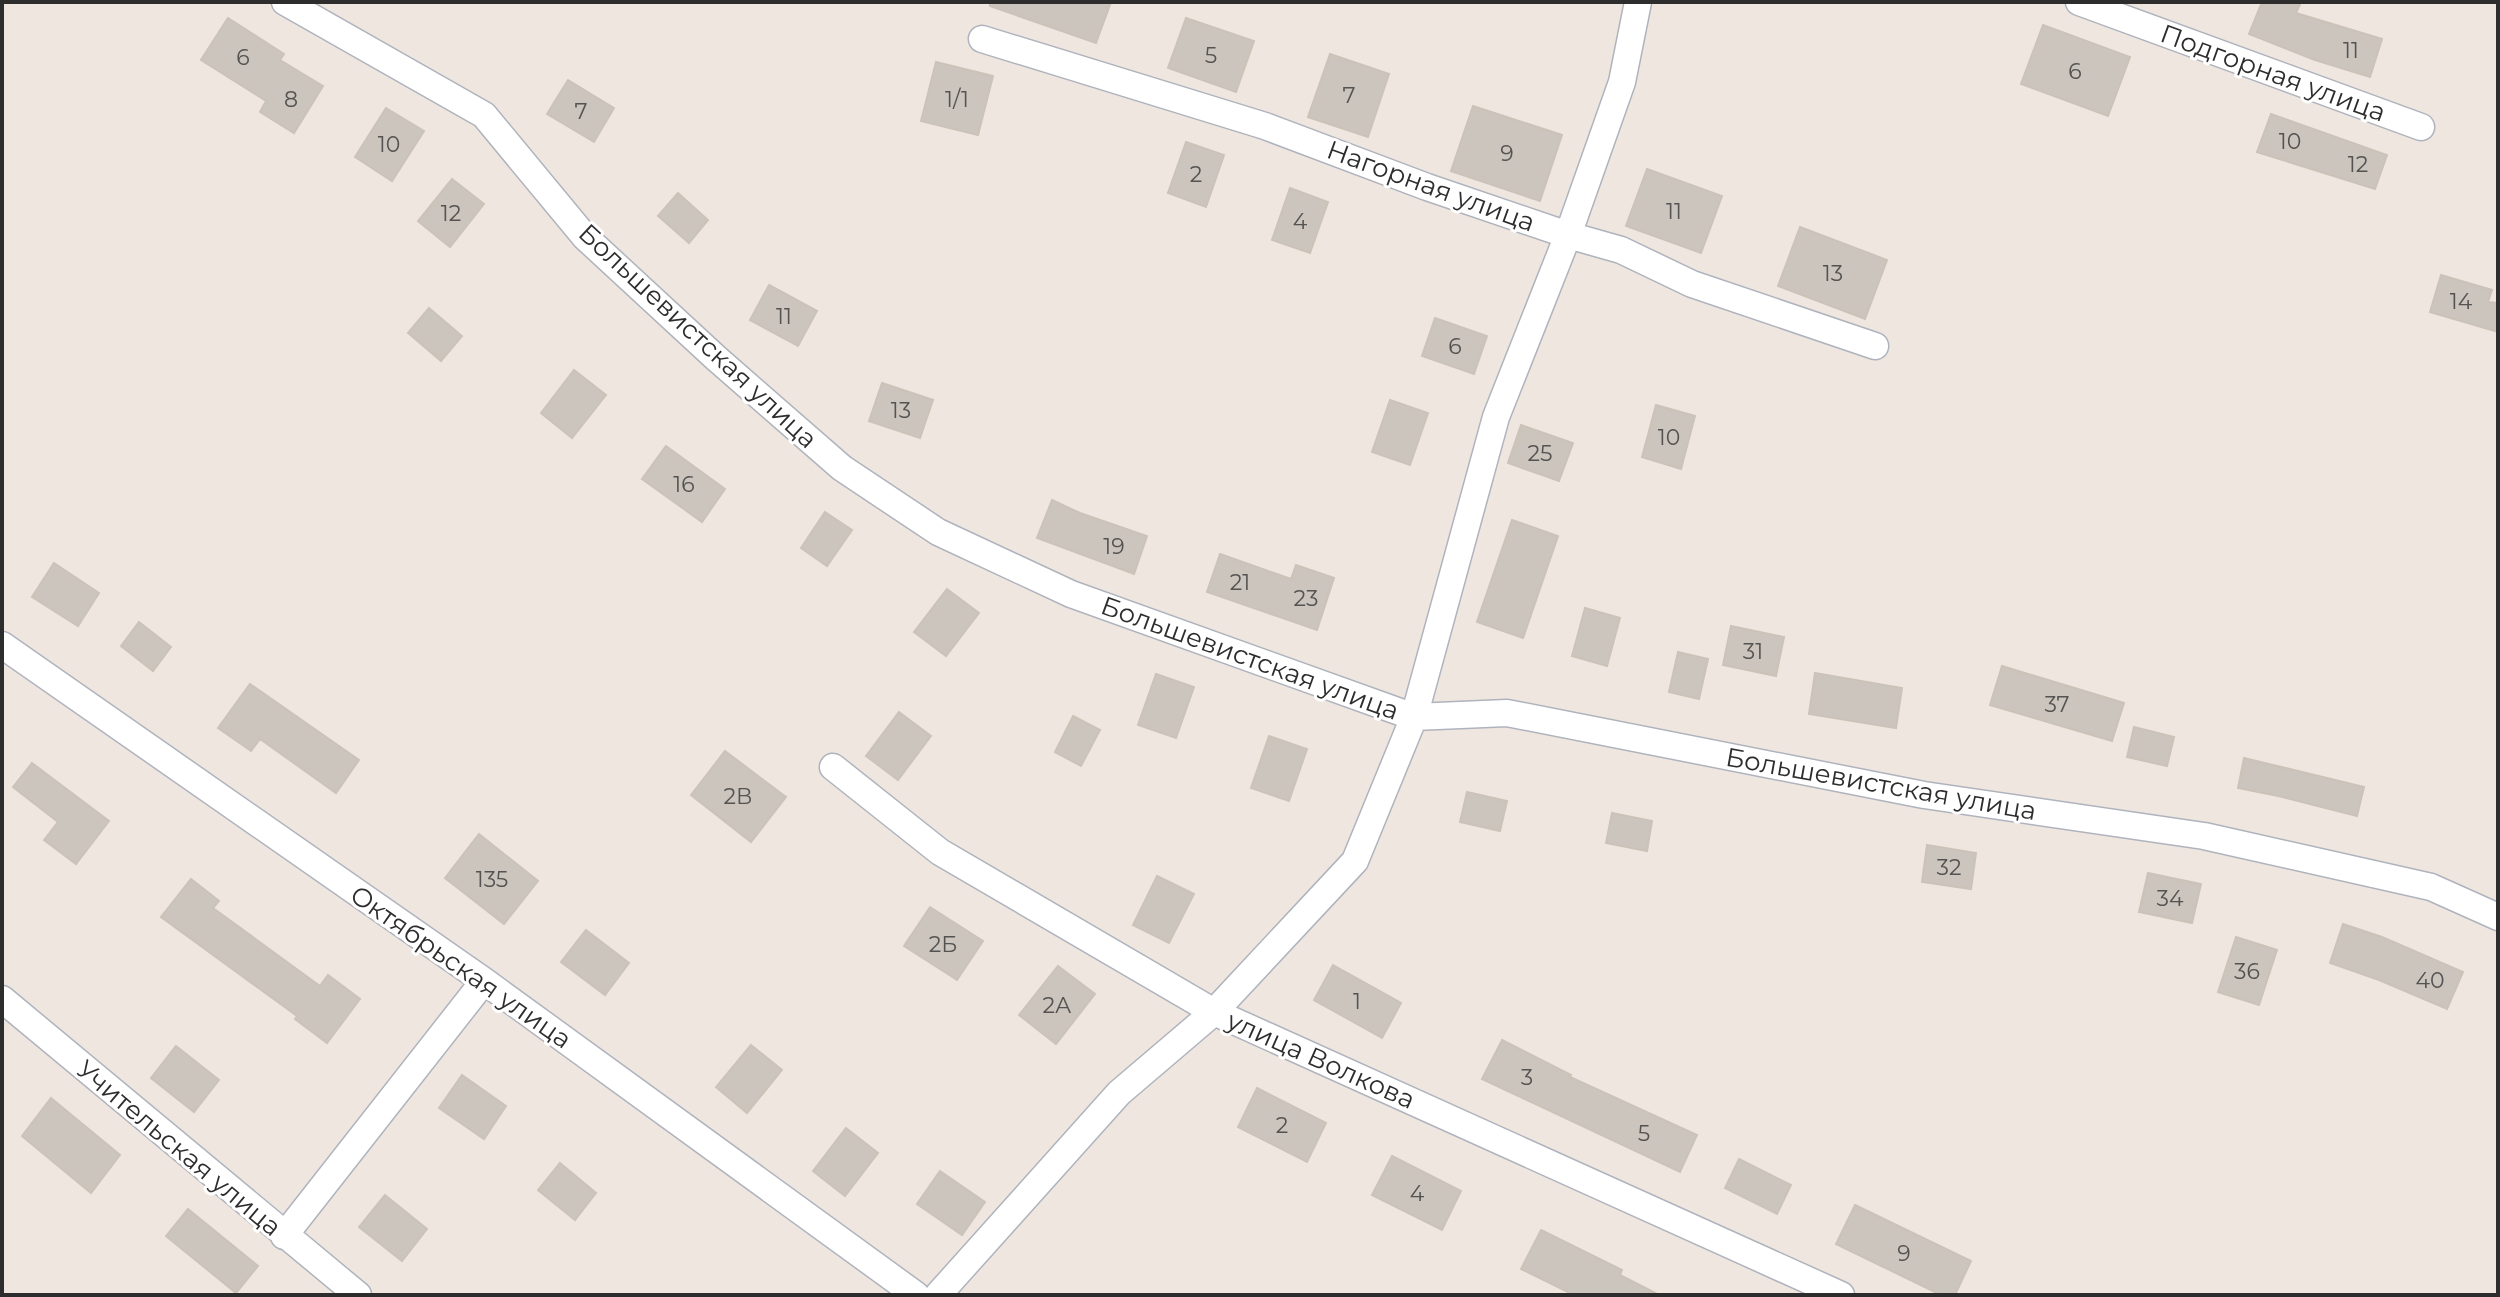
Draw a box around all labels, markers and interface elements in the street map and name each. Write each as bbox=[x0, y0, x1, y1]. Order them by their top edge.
street label: Подгорная улица bbox=[2156, 17, 2390, 129]
house number: 11 bbox=[2343, 37, 2359, 64]
house number: 5 bbox=[1205, 42, 1217, 69]
house number: 6 bbox=[236, 44, 250, 71]
house number: 6 bbox=[2068, 58, 2082, 85]
house number: 7 bbox=[1343, 82, 1356, 109]
house number: 8 bbox=[284, 86, 298, 113]
house number: 1/1 bbox=[945, 86, 969, 113]
house number: 7 bbox=[575, 98, 588, 125]
house number: 10 bbox=[2279, 128, 2301, 155]
house number: 10 bbox=[378, 131, 400, 158]
street label: Нагорная улица bbox=[1323, 134, 1539, 238]
house number: 9 bbox=[1500, 140, 1514, 167]
house number: 12 bbox=[2348, 151, 2368, 178]
house number: 2 bbox=[1190, 161, 1202, 188]
house number: 11 bbox=[1666, 198, 1682, 225]
house number: 12 bbox=[441, 200, 461, 227]
house number: 4 bbox=[1293, 208, 1308, 235]
street label: Большевистская улица bbox=[572, 217, 824, 455]
house number: 13 bbox=[1823, 260, 1843, 287]
house number: 14 bbox=[2450, 288, 2473, 315]
house number: 11 bbox=[776, 303, 792, 330]
house number: 6 bbox=[1448, 333, 1462, 360]
house number: 13 bbox=[891, 397, 911, 424]
house number: 10 bbox=[1658, 424, 1680, 451]
house number: 25 bbox=[1528, 440, 1552, 467]
house number: 16 bbox=[673, 471, 695, 498]
house number: 19 bbox=[1103, 533, 1125, 560]
house number: 21 bbox=[1230, 569, 1250, 596]
house number: 23 bbox=[1294, 585, 1318, 612]
street label: Большевистская улица bbox=[1097, 589, 1403, 727]
house number: 31 bbox=[1743, 638, 1763, 665]
house number: 37 bbox=[2044, 691, 2070, 718]
street label: Большевистская улица bbox=[1723, 741, 2039, 827]
house number: 2В bbox=[724, 783, 752, 810]
house number: 32 bbox=[1937, 854, 1961, 881]
house number: 135 bbox=[476, 866, 508, 893]
street label: Октябрьская улица bbox=[344, 879, 578, 1055]
house number: 34 bbox=[2157, 885, 2184, 912]
house number: 2Б bbox=[929, 931, 957, 958]
house number: 36 bbox=[2234, 958, 2260, 985]
house number: 40 bbox=[2415, 967, 2445, 994]
house number: 1 bbox=[1353, 988, 1361, 1015]
house number: 2А bbox=[1043, 992, 1072, 1019]
street label: улица Волкова bbox=[1221, 1004, 1420, 1116]
street label: Учительская улица bbox=[70, 1053, 288, 1243]
house number: 3 bbox=[1521, 1064, 1533, 1091]
house number: 2 bbox=[1276, 1112, 1288, 1139]
house number: 5 bbox=[1638, 1120, 1650, 1147]
house number: 4 bbox=[1410, 1180, 1425, 1207]
house number: 9 bbox=[1897, 1240, 1911, 1267]

